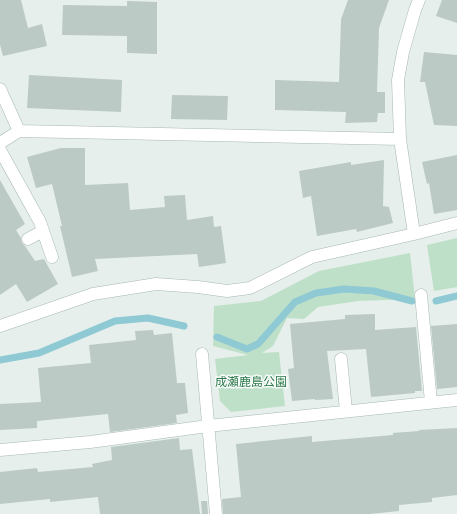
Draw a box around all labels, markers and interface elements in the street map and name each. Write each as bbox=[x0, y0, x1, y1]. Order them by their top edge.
park label: 成瀬鹿島公園 bbox=[215, 375, 287, 391]

